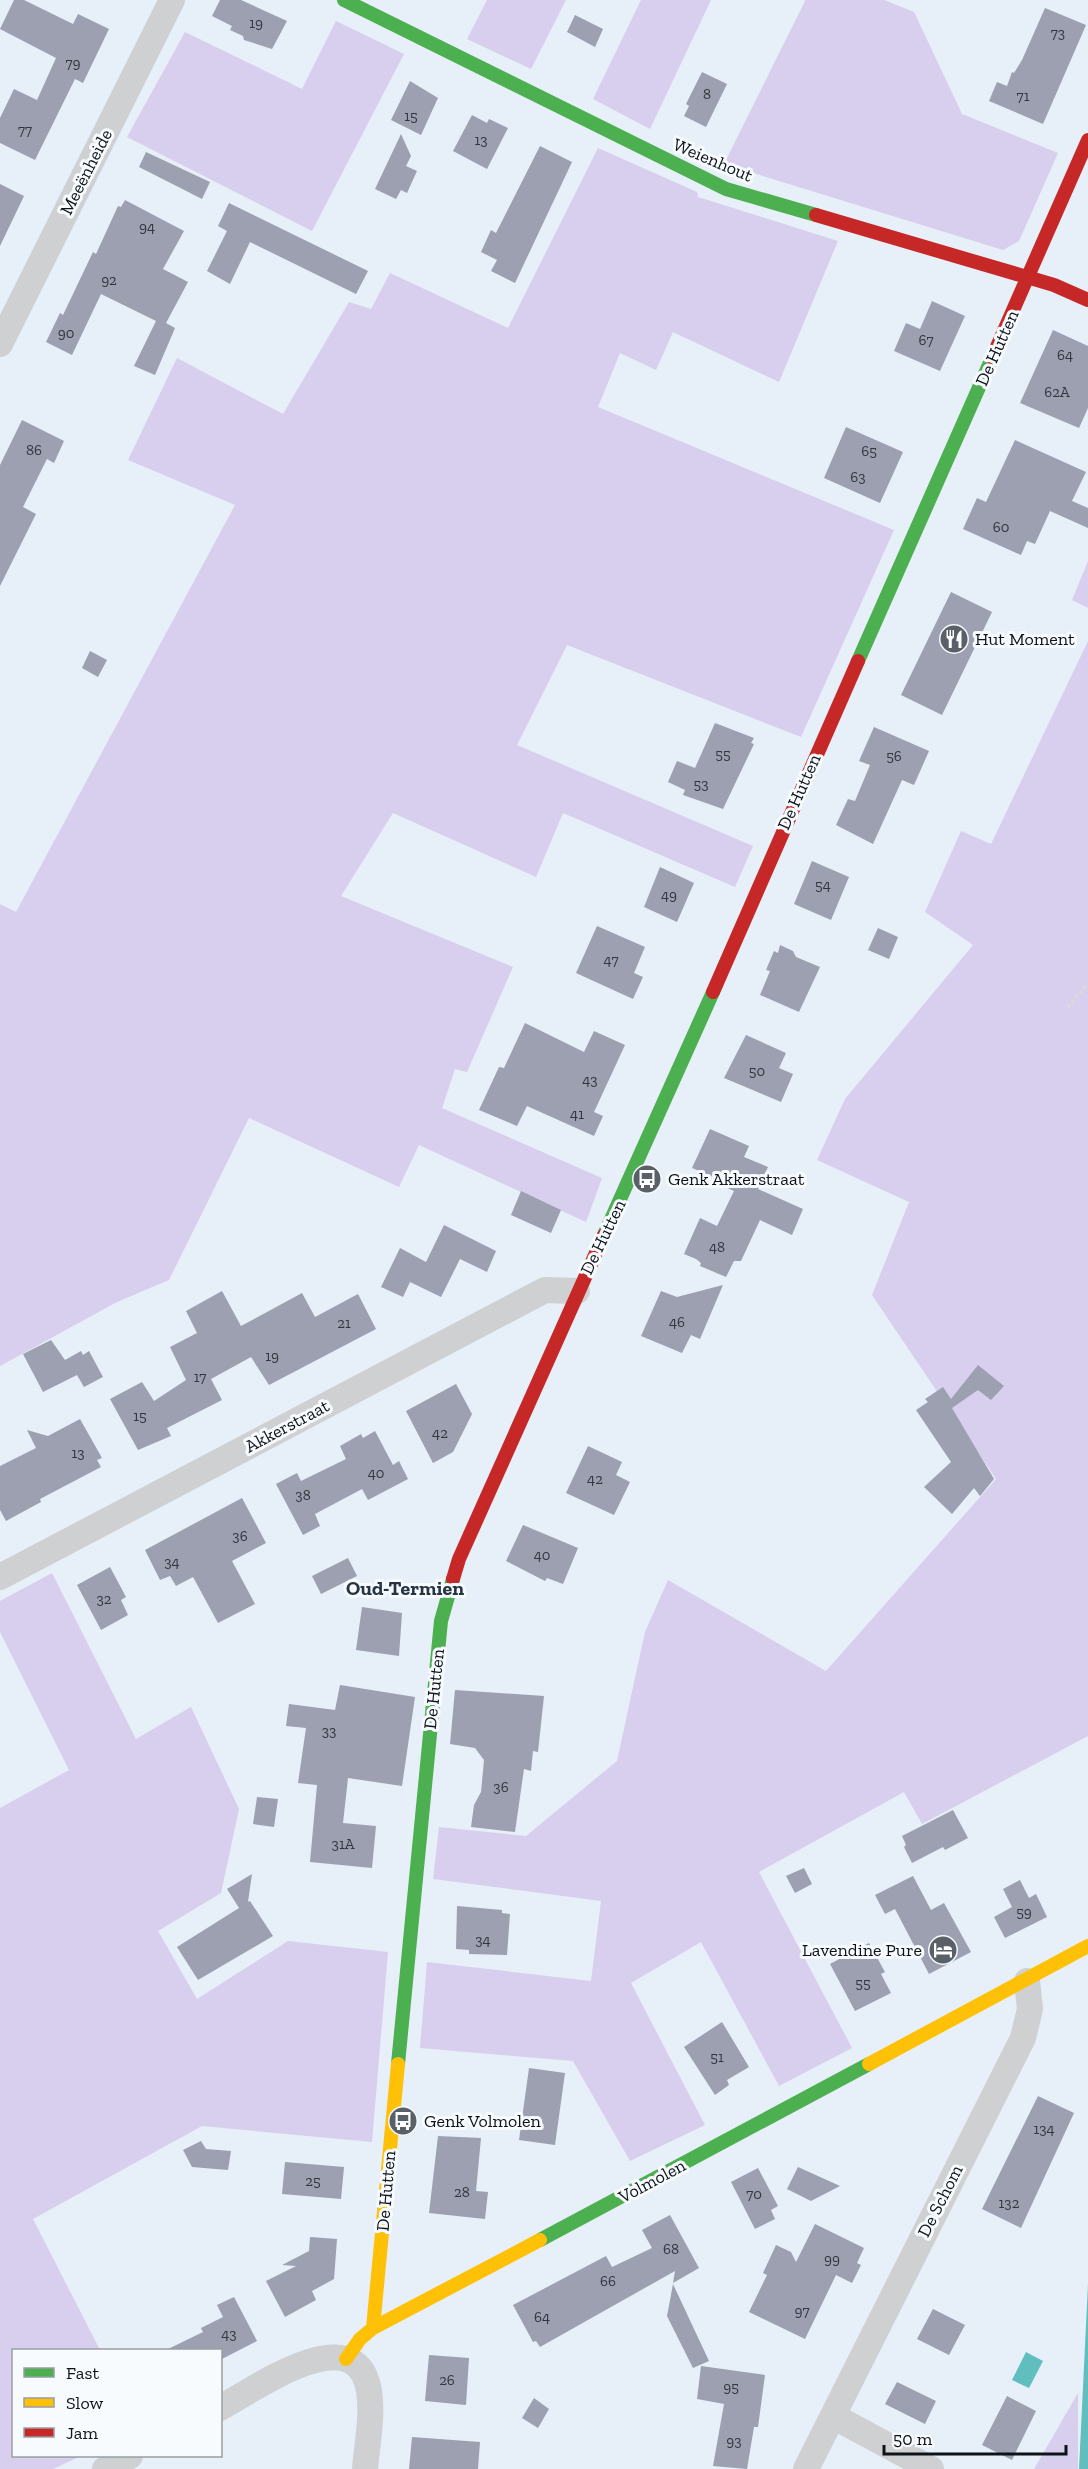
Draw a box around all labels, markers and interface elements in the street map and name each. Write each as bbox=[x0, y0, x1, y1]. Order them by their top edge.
house number: 19 bbox=[249, 14, 263, 32]
house number: 73 bbox=[1051, 24, 1065, 42]
house number: 79 bbox=[65, 54, 81, 72]
house number: 8 bbox=[703, 85, 711, 103]
house number: 71 bbox=[1017, 87, 1030, 105]
house number: 15 bbox=[404, 107, 418, 125]
house number: 77 bbox=[18, 121, 32, 139]
street label: Meeënheide bbox=[55, 126, 117, 218]
house number: 13 bbox=[474, 131, 488, 149]
street label: Weienhout bbox=[670, 133, 756, 187]
house number: 94 bbox=[139, 218, 155, 236]
house number: 92 bbox=[101, 271, 117, 289]
street label: De Hutten bbox=[971, 306, 1024, 389]
house number: 90 bbox=[58, 324, 74, 342]
house number: 67 bbox=[918, 331, 934, 349]
house number: 64 bbox=[1057, 346, 1073, 364]
house number: 62A bbox=[1044, 383, 1070, 401]
house number: 86 bbox=[26, 441, 42, 459]
house number: 65 bbox=[861, 442, 877, 460]
house number: 63 bbox=[850, 468, 866, 486]
house number: 60 bbox=[993, 518, 1009, 536]
restaurant icon: Hut Moment bbox=[938, 623, 970, 655]
place label: Hut Moment bbox=[975, 628, 1075, 650]
house number: 55 bbox=[715, 745, 731, 763]
house number: 56 bbox=[886, 747, 902, 765]
street label: De Hutten bbox=[773, 750, 826, 833]
house number: 53 bbox=[693, 775, 709, 793]
house number: 54 bbox=[815, 876, 831, 894]
house number: 49 bbox=[661, 886, 677, 904]
house number: 47 bbox=[604, 951, 618, 969]
house number: 50 bbox=[749, 1062, 765, 1080]
house number: 43 bbox=[582, 1071, 598, 1089]
house number: 41 bbox=[570, 1105, 584, 1123]
bus stop icon: Genk Akkerstraat bbox=[631, 1163, 663, 1195]
place label: Genk Akkerstraat bbox=[668, 1168, 805, 1190]
street label: De Hutten bbox=[575, 1195, 631, 1278]
house number: 48 bbox=[709, 1238, 725, 1256]
house number: 46 bbox=[669, 1313, 685, 1331]
house number: 21 bbox=[337, 1314, 351, 1332]
house number: 19 bbox=[265, 1347, 279, 1365]
house number: 17 bbox=[194, 1368, 206, 1386]
street label: Akkerstraat bbox=[241, 1394, 333, 1457]
house number: 15 bbox=[133, 1407, 147, 1425]
house number: 42 bbox=[432, 1424, 448, 1442]
house number: 13 bbox=[71, 1444, 85, 1462]
house number: 40 bbox=[368, 1464, 384, 1482]
house number: 42 bbox=[587, 1470, 603, 1488]
house number: 38 bbox=[295, 1486, 311, 1504]
house number: 36 bbox=[232, 1527, 248, 1545]
house number: 40 bbox=[534, 1546, 550, 1564]
house number: 34 bbox=[164, 1553, 180, 1571]
district label: Oud-Termien bbox=[346, 1576, 464, 1600]
house number: 32 bbox=[96, 1590, 112, 1608]
street label: De Hutten bbox=[419, 1647, 449, 1730]
house number: 33 bbox=[322, 1722, 336, 1740]
house number: 36 bbox=[493, 1778, 509, 1796]
house number: 31A bbox=[332, 1835, 355, 1853]
house number: 59 bbox=[1016, 1903, 1032, 1921]
house number: 34 bbox=[475, 1931, 491, 1949]
hotel icon: Lavendine Pure bbox=[927, 1934, 959, 1966]
place label: Lavendine Pure bbox=[802, 1939, 922, 1961]
house number: 55 bbox=[855, 1974, 871, 1992]
house number: 51 bbox=[710, 2048, 724, 2066]
bus stop icon: Genk Volmolen bbox=[387, 2105, 419, 2137]
place label: Genk Volmolen bbox=[424, 2110, 542, 2132]
house number: 134 bbox=[1033, 2120, 1055, 2138]
street label: De Hutten bbox=[372, 2149, 401, 2232]
street label: Volmolen bbox=[614, 2154, 690, 2208]
street label: De Schom bbox=[912, 2161, 968, 2241]
house number: 25 bbox=[305, 2172, 321, 2190]
house number: 28 bbox=[454, 2183, 470, 2201]
house number: 70 bbox=[746, 2185, 762, 2203]
house number: 132 bbox=[999, 2194, 1020, 2212]
house number: 68 bbox=[663, 2240, 679, 2258]
house number: 99 bbox=[824, 2250, 840, 2268]
house number: 66 bbox=[600, 2272, 616, 2290]
house number: 97 bbox=[794, 2302, 810, 2320]
house number: 64 bbox=[534, 2308, 550, 2326]
house number: 43 bbox=[221, 2325, 237, 2343]
legend bbox=[12, 2349, 222, 2457]
text: Fast bbox=[66, 2362, 99, 2384]
house number: 26 bbox=[439, 2371, 455, 2389]
house number: 95 bbox=[723, 2378, 739, 2396]
text: Slow bbox=[66, 2392, 103, 2414]
scale bar bbox=[884, 2418, 1066, 2456]
text: Jam bbox=[66, 2422, 98, 2444]
text: 50 m bbox=[893, 2428, 933, 2450]
house number: 93 bbox=[726, 2432, 742, 2450]

